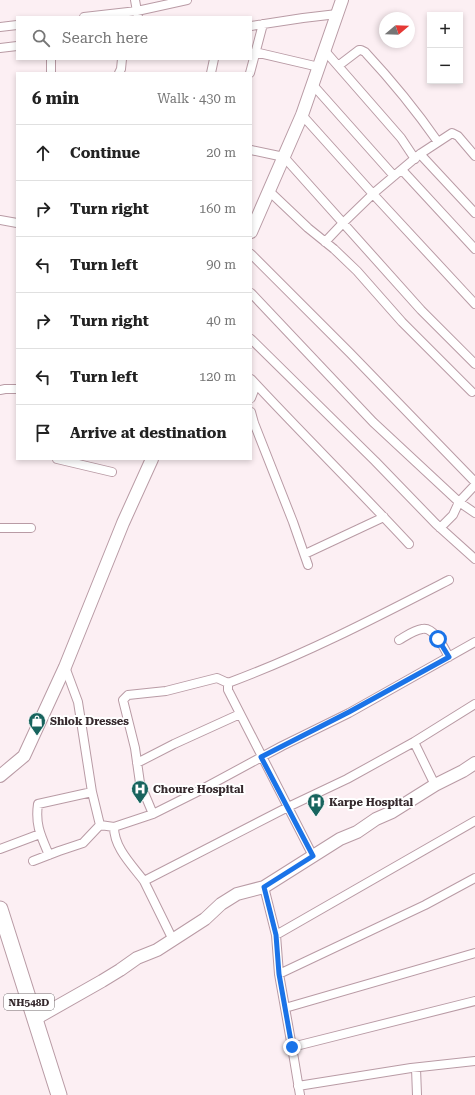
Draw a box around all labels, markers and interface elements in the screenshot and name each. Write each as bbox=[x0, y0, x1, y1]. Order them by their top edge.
north arrow bbox=[379, 12, 415, 48]
map controls bbox=[427, 12, 463, 84]
button: + bbox=[427, 12, 463, 48]
search box bbox=[16, 16, 252, 60]
icon: search bbox=[30, 27, 52, 49]
text: Search here bbox=[62, 29, 148, 47]
button: − bbox=[427, 48, 463, 84]
text: 6 min bbox=[32, 88, 79, 108]
text: Walk · 430 m bbox=[157, 91, 236, 106]
icon: ahead bbox=[32, 142, 54, 164]
text: Continue bbox=[70, 144, 140, 162]
text: 20 m bbox=[206, 145, 236, 160]
icon: right bbox=[32, 198, 54, 220]
text: Turn right bbox=[70, 200, 149, 218]
text: 160 m bbox=[199, 201, 236, 216]
icon: left bbox=[32, 254, 54, 276]
text: Turn left bbox=[70, 256, 138, 274]
text: 90 m bbox=[206, 257, 236, 272]
icon: right bbox=[32, 310, 54, 332]
text: Turn right bbox=[70, 312, 149, 330]
text: 40 m bbox=[206, 313, 236, 328]
icon: left bbox=[32, 366, 54, 388]
text: Turn left bbox=[70, 368, 138, 386]
text: 120 m bbox=[199, 369, 236, 384]
icon: arrive bbox=[32, 422, 54, 444]
text: Arrive at destination bbox=[70, 424, 226, 442]
route start bbox=[429, 630, 447, 648]
shop icon: Shlok Dresses bbox=[27, 711, 47, 736]
place label: Shlok Dresses bbox=[50, 715, 129, 728]
hospital icon: Choure Hospital bbox=[130, 779, 150, 804]
place label: Choure Hospital bbox=[153, 783, 244, 796]
hospital icon: Karpe Hospital bbox=[306, 792, 326, 817]
place label: Karpe Hospital bbox=[329, 796, 413, 809]
road number: NH548D bbox=[4, 994, 54, 1010]
route end bbox=[283, 1038, 301, 1056]

